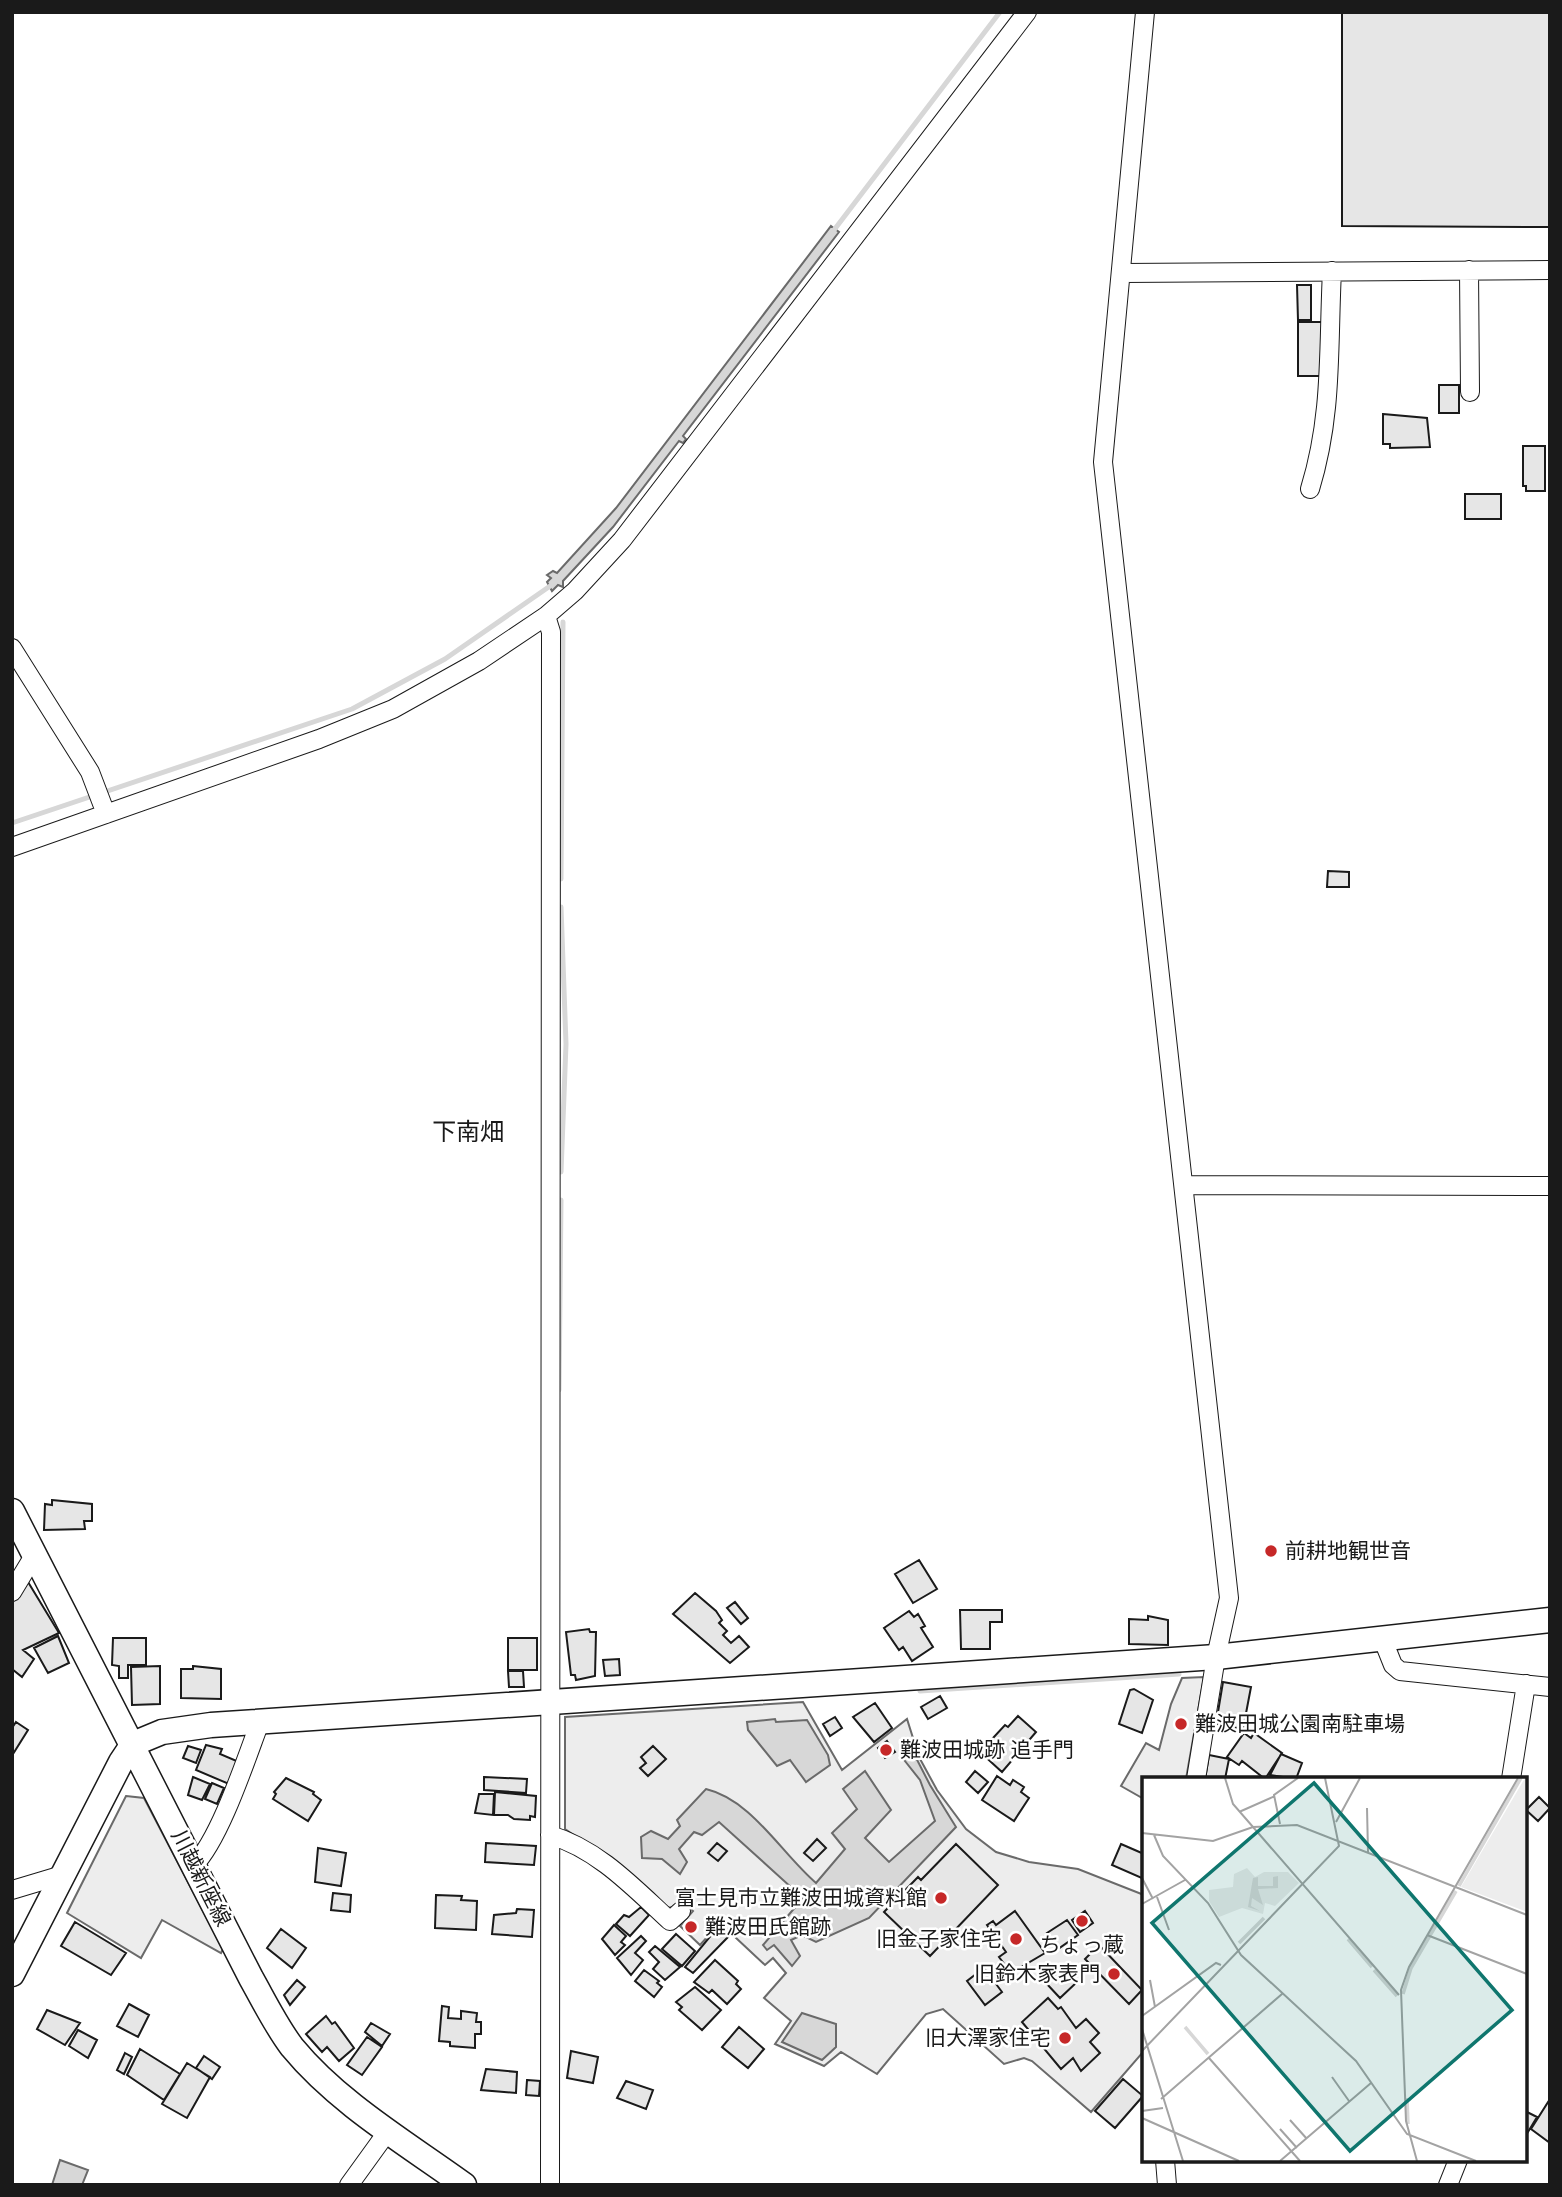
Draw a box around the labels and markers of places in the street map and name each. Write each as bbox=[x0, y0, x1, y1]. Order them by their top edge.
place label: 前耕地観世音 bbox=[1285, 1538, 1411, 1564]
marker: 前耕地観世音 bbox=[1263, 1543, 1279, 1559]
place label: 難波田城公園南駐車場 bbox=[1195, 1711, 1405, 1737]
marker: 難波田城公園南駐車場 bbox=[1173, 1716, 1189, 1732]
place label: 難波田城跡 追手門 bbox=[900, 1737, 1074, 1763]
marker: 難波田城跡 追手門 bbox=[878, 1742, 894, 1758]
place label: 富士見市立難波田城資料館 bbox=[675, 1885, 927, 1911]
marker: 富士見市立難波田城資料館 bbox=[933, 1890, 949, 1906]
marker: ちょっ蔵 bbox=[1074, 1913, 1090, 1929]
place label: 難波田氏館跡 bbox=[705, 1914, 831, 1940]
marker: 難波田氏館跡 bbox=[683, 1919, 699, 1935]
place label: 旧金子家住宅 bbox=[876, 1926, 1002, 1952]
marker: 旧金子家住宅 bbox=[1008, 1931, 1024, 1947]
place label: ちょっ蔵 bbox=[1040, 1932, 1124, 1958]
place label: 旧鈴木家表門 bbox=[974, 1961, 1100, 1987]
marker: 旧鈴木家表門 bbox=[1106, 1966, 1122, 1982]
place label: 旧大澤家住宅 bbox=[925, 2025, 1051, 2051]
marker: 旧大澤家住宅 bbox=[1057, 2030, 1073, 2046]

